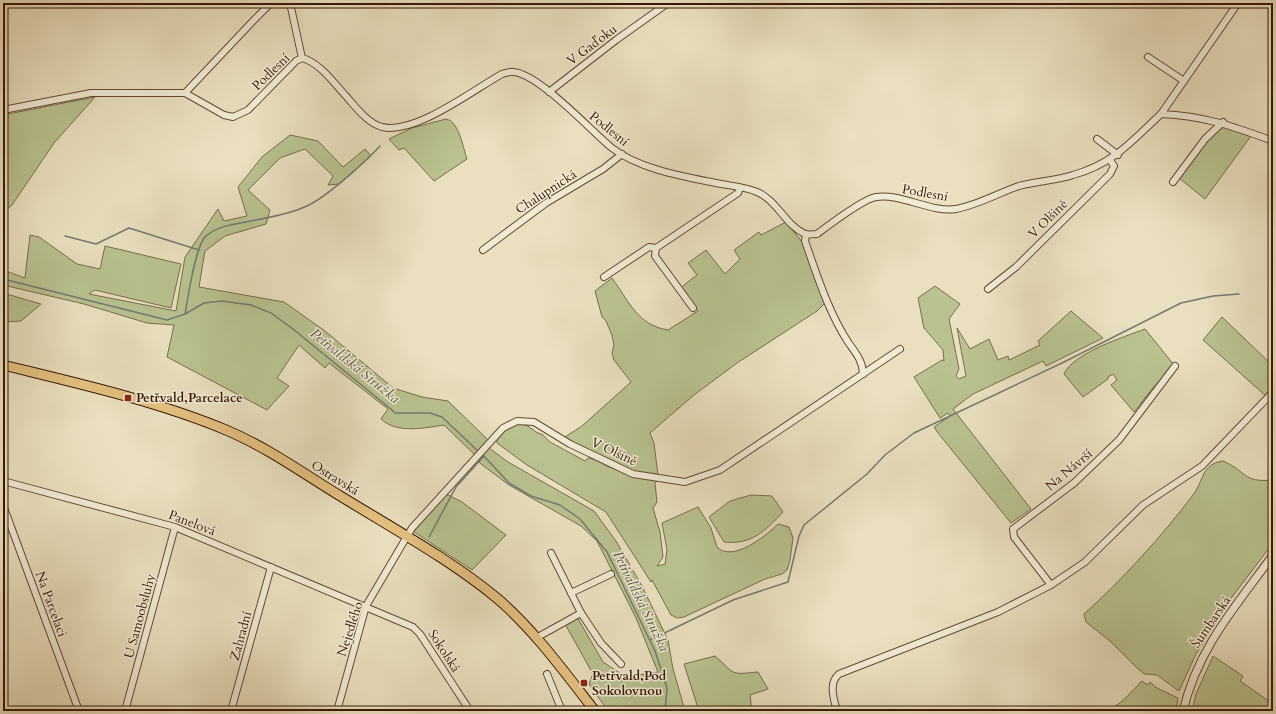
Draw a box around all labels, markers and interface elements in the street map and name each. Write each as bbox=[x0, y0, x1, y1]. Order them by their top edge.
street label: V Gaďoku bbox=[563, 20, 621, 70]
street label: Podlesní bbox=[248, 49, 294, 95]
street label: Podlesní bbox=[585, 107, 633, 151]
street label: Chalupnická bbox=[512, 165, 580, 219]
street label: Podlesní bbox=[901, 180, 950, 206]
street label: V Olšině bbox=[1024, 195, 1072, 243]
water label: Petřvaldská Stružka bbox=[306, 324, 404, 408]
place label: Petřvald,Parcelace bbox=[136, 389, 243, 407]
marker: Petřvald,Parcelace bbox=[123, 393, 133, 403]
street label: V Olšině bbox=[588, 434, 640, 471]
street label: Na Návrší bbox=[1042, 445, 1097, 495]
street label: Ostravská bbox=[308, 456, 363, 500]
street label: Panelová bbox=[166, 506, 219, 540]
water label: Petřvaldská Stružka bbox=[608, 548, 674, 654]
street label: Na Parcelaci bbox=[31, 569, 71, 640]
street label: U Samoobsluhy bbox=[120, 572, 160, 660]
street label: Šumbarská bbox=[1187, 592, 1235, 651]
street label: Nejedlého bbox=[333, 599, 367, 659]
street label: Zahradní bbox=[226, 609, 256, 663]
street label: Sokolská bbox=[423, 626, 465, 676]
place label: Petřvald,Pod Sokolovnou bbox=[592, 667, 667, 700]
marker: Petřvald,Pod Sokolovnou bbox=[579, 678, 589, 688]

